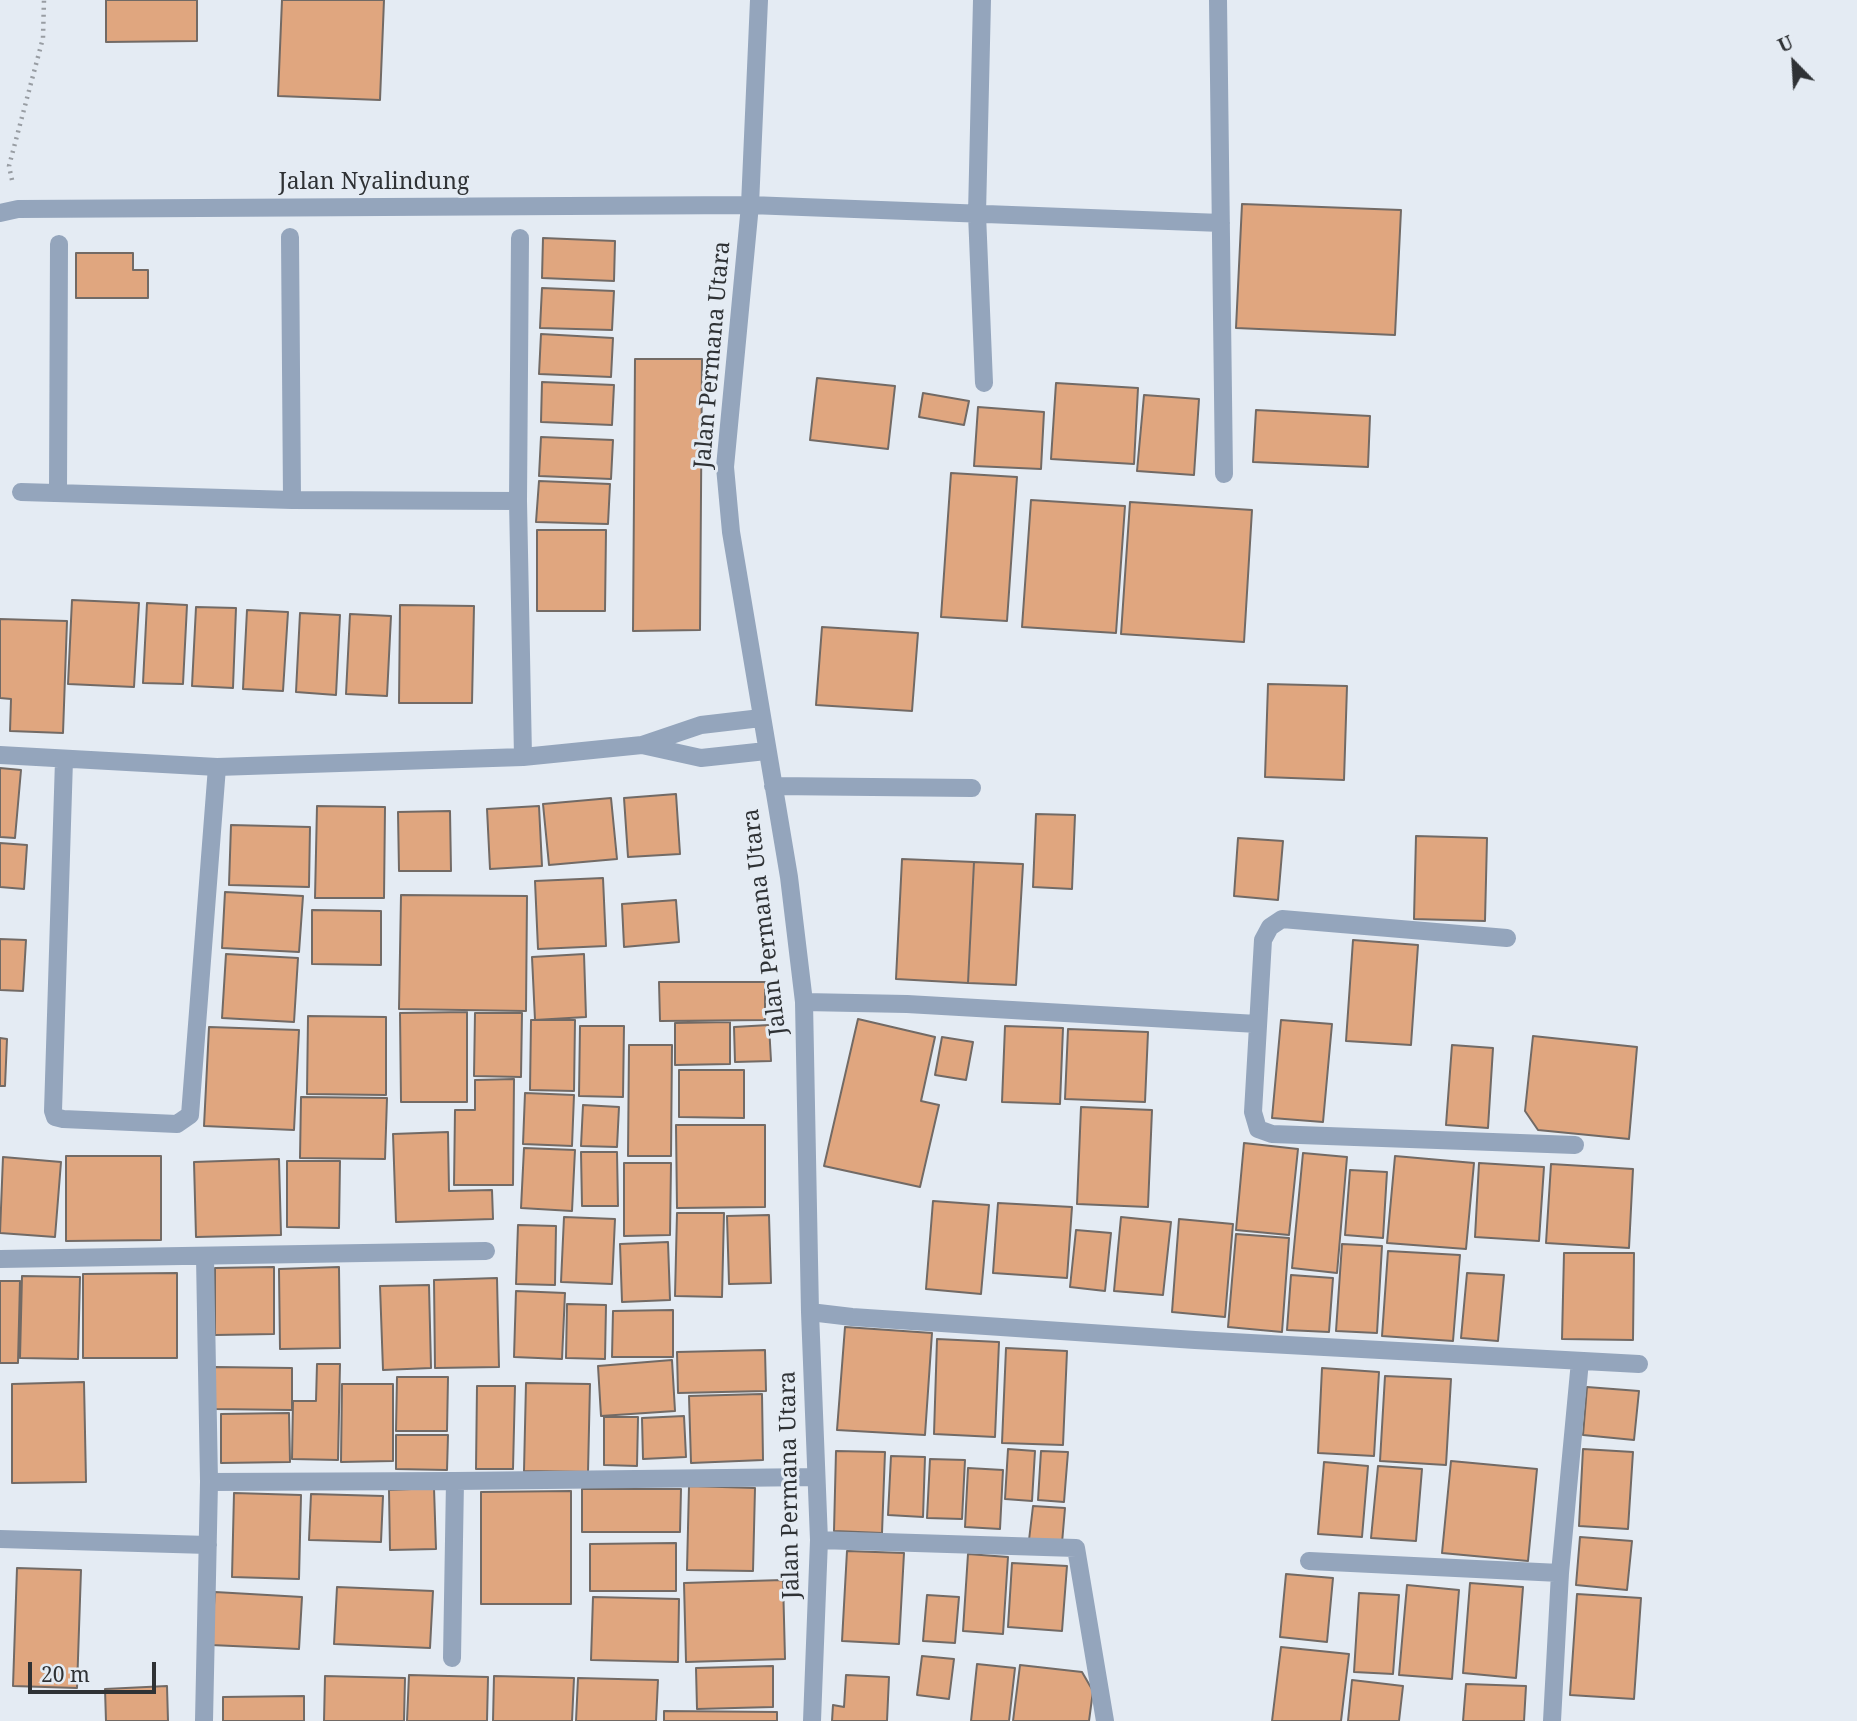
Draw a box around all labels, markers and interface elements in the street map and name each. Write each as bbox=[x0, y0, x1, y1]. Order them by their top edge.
north arrow bbox=[1759, 28, 1829, 98]
text: U bbox=[1774, 29, 1797, 59]
street label: Jalan Nyalindung bbox=[279, 168, 469, 196]
street label: Jalan Permana Utara bbox=[689, 240, 737, 470]
street label: Jalan Permana Utara bbox=[737, 807, 793, 1037]
street label: Jalan Permana Utara bbox=[774, 1371, 806, 1599]
scale bar bbox=[32, 1648, 159, 1692]
text: 20 m bbox=[41, 1660, 90, 1688]

